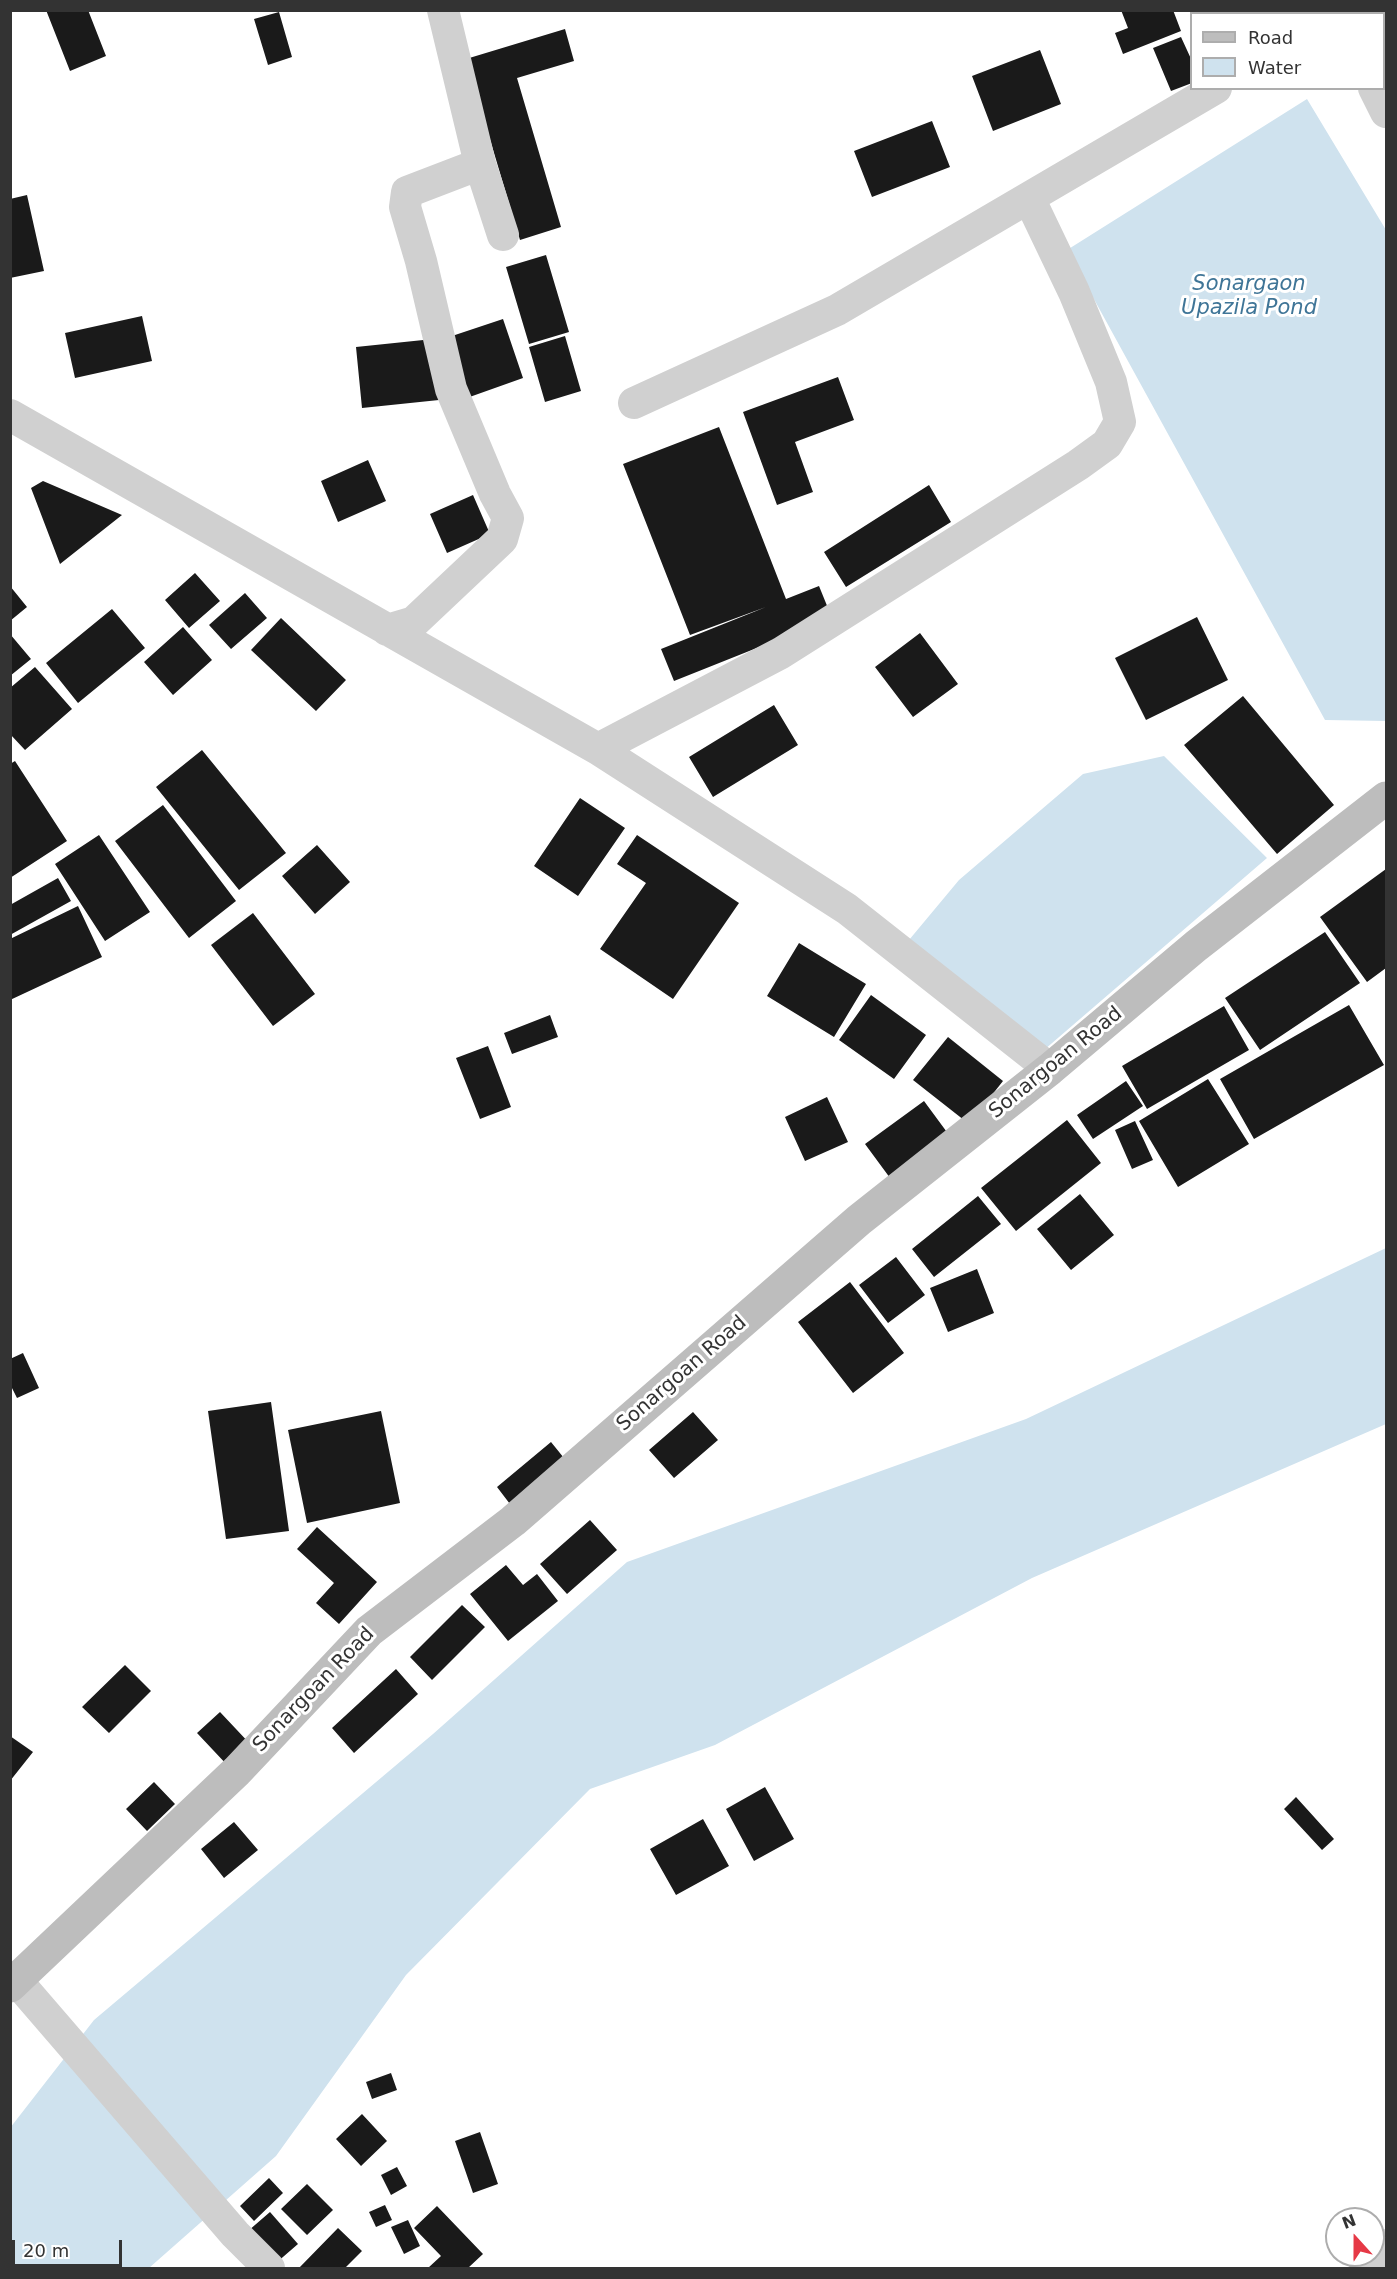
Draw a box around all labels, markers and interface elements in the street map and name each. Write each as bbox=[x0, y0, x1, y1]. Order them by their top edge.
legend bbox=[1190, 12, 1385, 90]
text: Road bbox=[1248, 27, 1293, 48]
text: Water bbox=[1248, 57, 1301, 78]
water label: Sonargaon Upazila Pond bbox=[1181, 272, 1317, 322]
street label: Sonargoan Road bbox=[985, 1002, 1127, 1124]
street label: Sonargoan Road bbox=[612, 1311, 752, 1437]
street label: Sonargoan Road bbox=[248, 1623, 380, 1757]
north arrow bbox=[1325, 2207, 1385, 2267]
text: N bbox=[1339, 2210, 1359, 2233]
scale bar bbox=[15, 2228, 124, 2266]
text: 20 m bbox=[23, 2240, 69, 2261]

